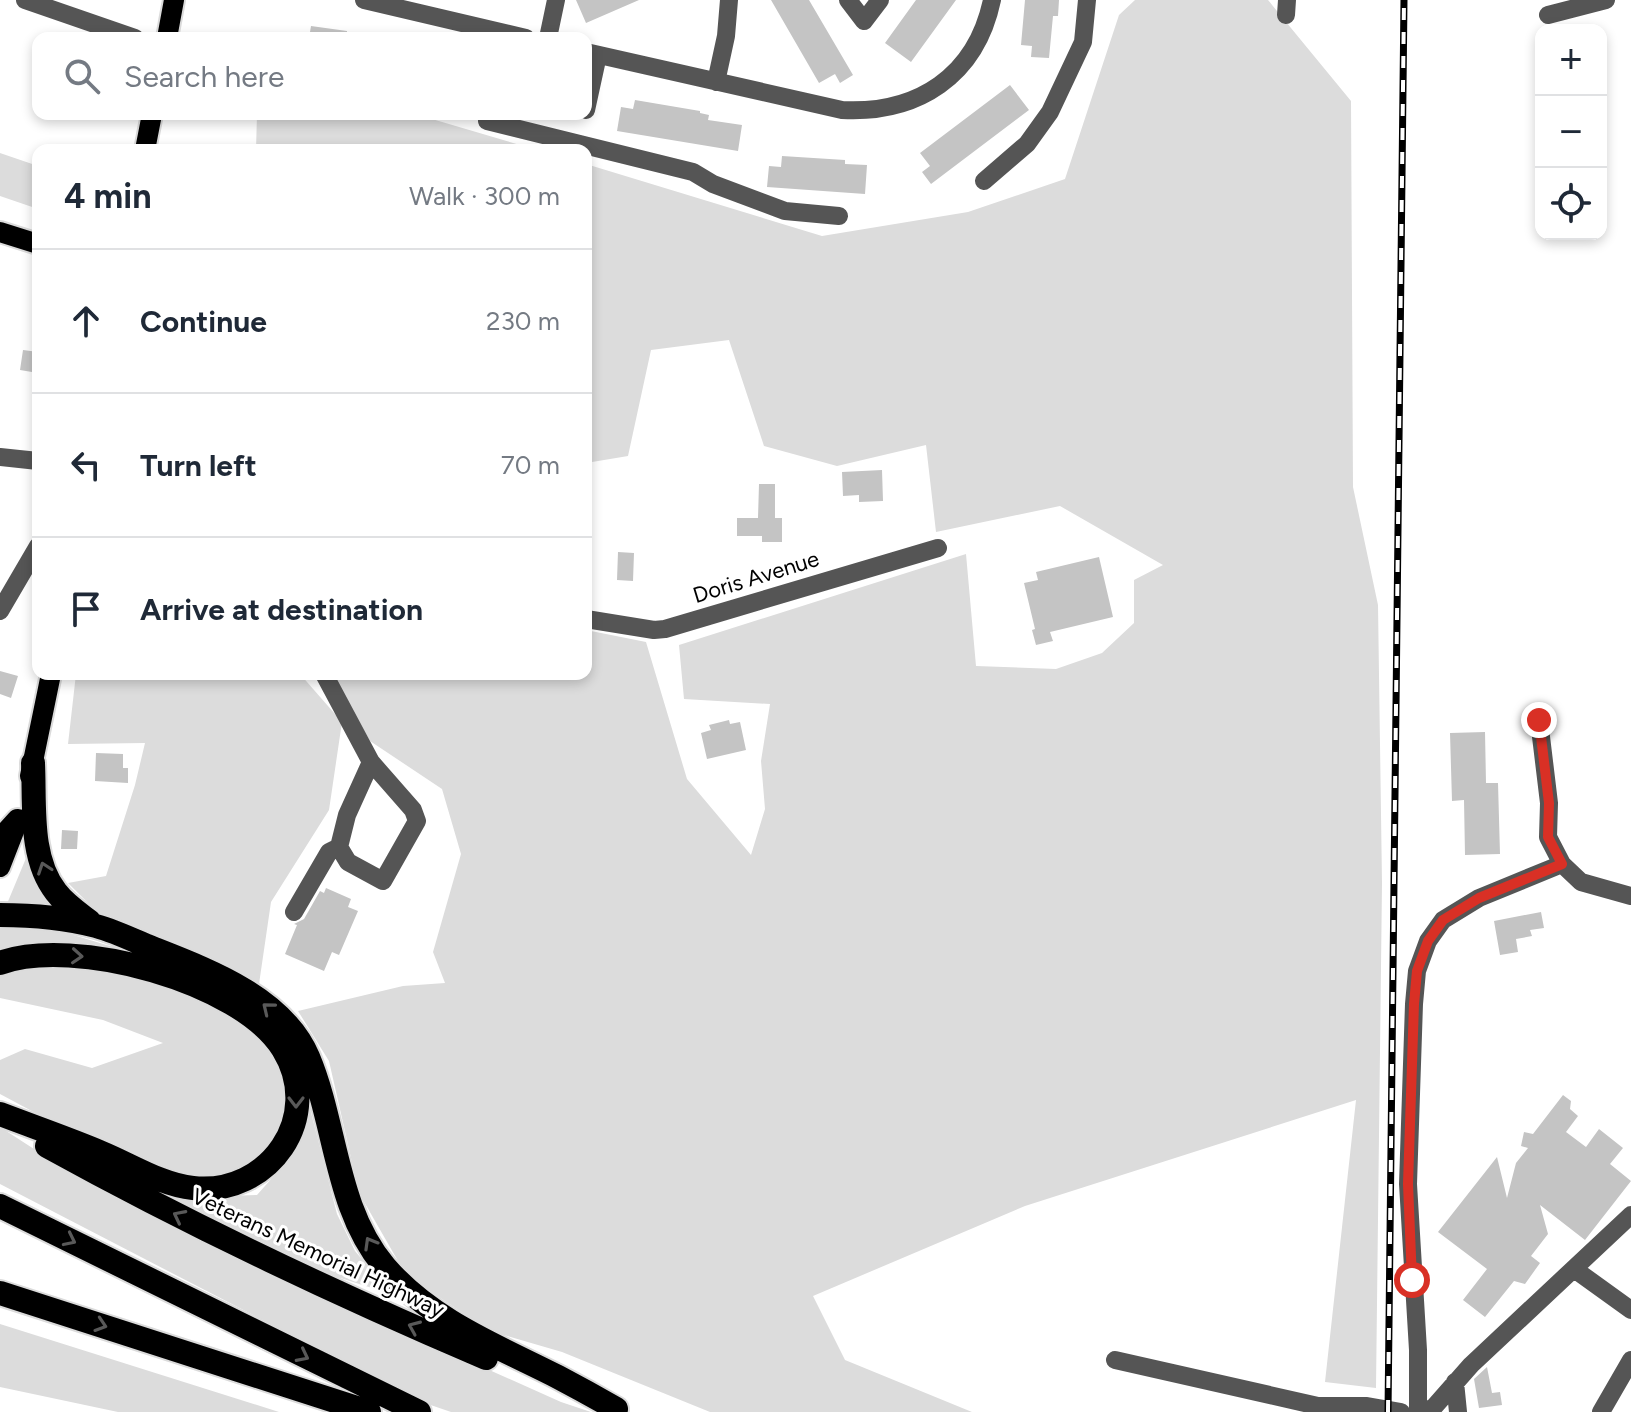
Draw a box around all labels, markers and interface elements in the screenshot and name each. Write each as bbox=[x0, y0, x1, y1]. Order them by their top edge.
map controls bbox=[1535, 24, 1607, 240]
button: + bbox=[1535, 24, 1607, 96]
search box bbox=[32, 32, 592, 120]
icon: search bbox=[60, 54, 104, 98]
text: Search here bbox=[124, 58, 284, 95]
button: − bbox=[1535, 96, 1607, 168]
button: locate bbox=[1535, 168, 1607, 240]
text: 4 min bbox=[64, 176, 151, 217]
text: Walk · 300 m bbox=[409, 180, 560, 212]
icon: ahead bbox=[64, 299, 108, 343]
text: Continue bbox=[140, 303, 267, 340]
text: 230 m bbox=[486, 305, 560, 337]
icon: left bbox=[64, 443, 108, 487]
text: Turn left bbox=[140, 447, 257, 484]
text: 70 m bbox=[501, 449, 560, 481]
street label: Doris Avenue bbox=[690, 545, 822, 609]
icon: arrive bbox=[64, 587, 108, 631]
text: Arrive at destination bbox=[140, 591, 423, 628]
route end bbox=[1521, 702, 1557, 738]
one-way arrow bbox=[38, 861, 54, 875]
one-way arrow bbox=[71, 947, 84, 964]
one-way arrow bbox=[263, 1004, 278, 1018]
one-way arrow bbox=[287, 1096, 305, 1109]
street label: Veterans Memorial Highway bbox=[187, 1183, 449, 1324]
one-way arrow bbox=[173, 1210, 188, 1226]
one-way arrow bbox=[62, 1230, 77, 1246]
one-way arrow bbox=[364, 1237, 380, 1252]
route start bbox=[1394, 1262, 1430, 1298]
one-way arrow bbox=[93, 1316, 107, 1332]
one-way arrow bbox=[408, 1321, 422, 1337]
one-way arrow bbox=[294, 1346, 309, 1361]

